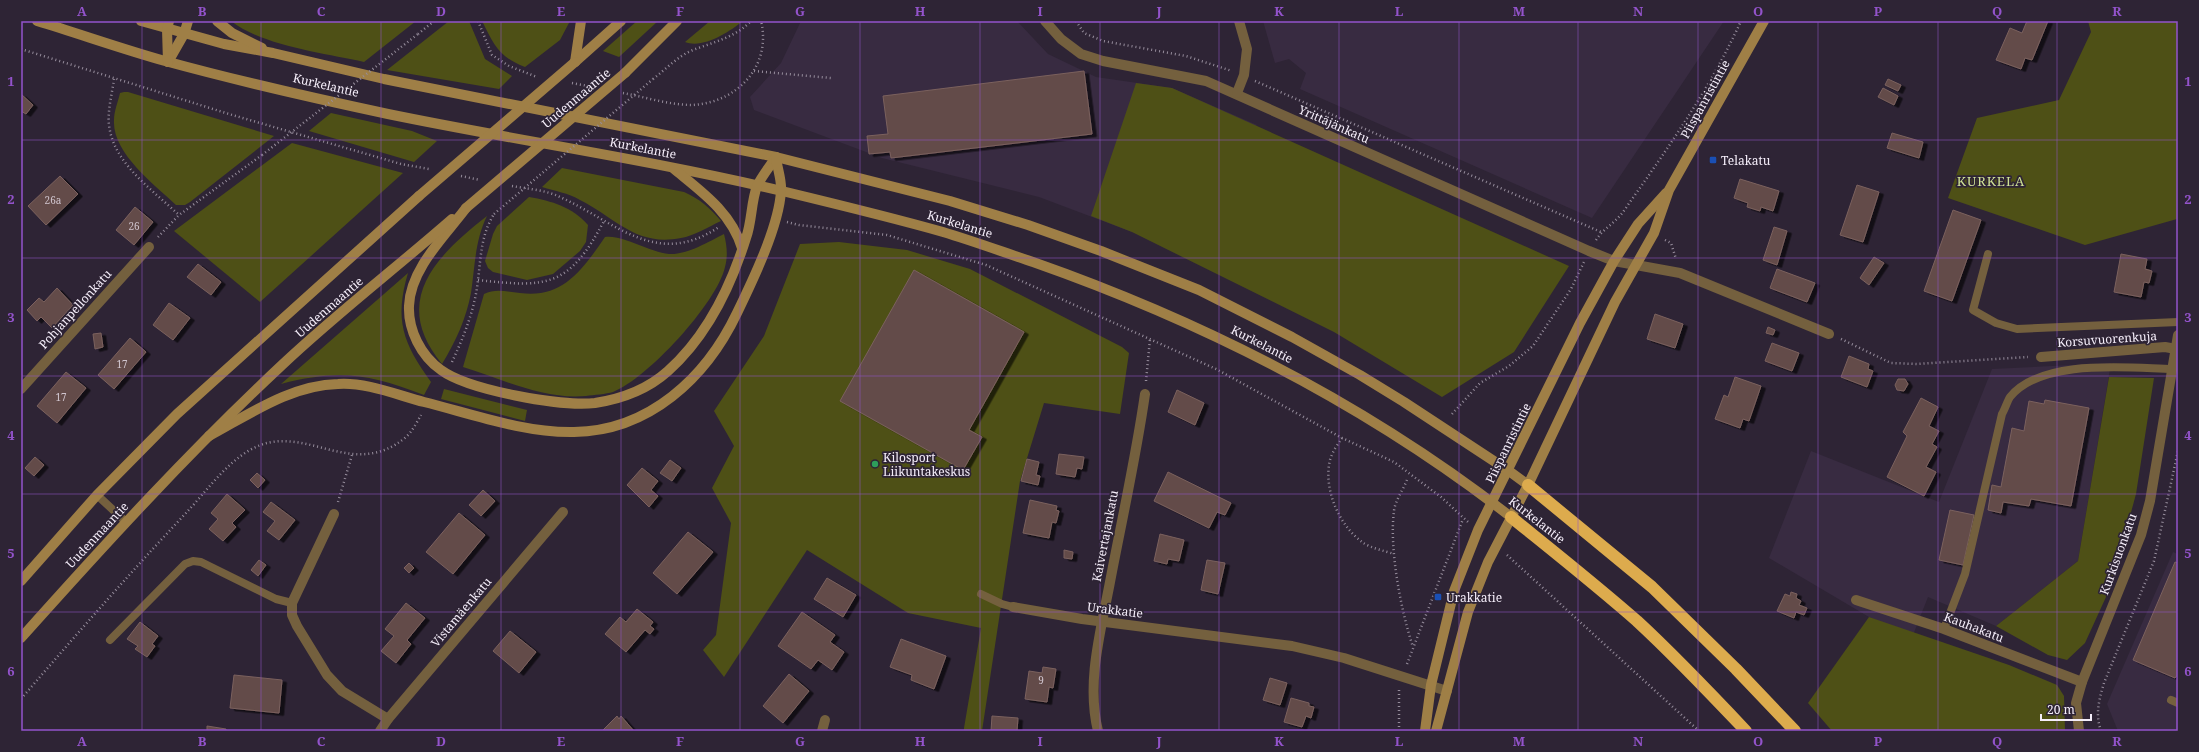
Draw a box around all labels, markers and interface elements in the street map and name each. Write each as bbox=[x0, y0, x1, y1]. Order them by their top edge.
text: A bbox=[77, 2, 87, 20]
text: B bbox=[198, 2, 207, 20]
text: C bbox=[317, 2, 326, 20]
text: D bbox=[436, 2, 446, 20]
text: E bbox=[557, 2, 566, 20]
text: F bbox=[676, 2, 684, 20]
text: G bbox=[795, 2, 805, 20]
text: H bbox=[915, 2, 926, 20]
text: I bbox=[1037, 2, 1043, 20]
text: J bbox=[1155, 2, 1162, 20]
text: K bbox=[1274, 2, 1284, 20]
text: L bbox=[1395, 2, 1404, 20]
text: M bbox=[1513, 2, 1526, 20]
text: N bbox=[1633, 2, 1644, 20]
text: O bbox=[1753, 2, 1763, 20]
text: P bbox=[1874, 2, 1883, 20]
text: Q bbox=[1992, 2, 2002, 20]
text: R bbox=[2112, 2, 2122, 20]
street label: Piispanristintie bbox=[1676, 57, 1734, 141]
street label: Uudenmaantie bbox=[538, 64, 614, 132]
street label: Kurkelantie bbox=[291, 69, 361, 101]
text: 1 bbox=[7, 72, 15, 90]
text: 1 bbox=[2184, 72, 2192, 90]
street label: Yrittäjänkatu bbox=[1295, 100, 1372, 147]
street label: Kurkelantie bbox=[608, 133, 678, 163]
place label: Telakatu bbox=[1721, 152, 1771, 169]
marker: Telakatu bbox=[1708, 155, 1718, 165]
district label: KURKELA bbox=[1957, 172, 2025, 190]
text: 2 bbox=[7, 190, 15, 208]
text: 2 bbox=[2184, 190, 2192, 208]
house number: 26a bbox=[45, 193, 62, 207]
street label: Kurkelantie bbox=[925, 206, 995, 242]
house number: 26 bbox=[128, 219, 140, 233]
street label: Pohjanpellonkatu bbox=[35, 265, 115, 352]
street label: Uudenmaantie bbox=[291, 273, 367, 341]
text: 3 bbox=[7, 308, 15, 326]
text: 3 bbox=[2184, 308, 2192, 326]
street label: Kurkelantie bbox=[1228, 321, 1296, 367]
street label: Korsuvuorenkuja bbox=[2056, 327, 2158, 351]
house number: 17 bbox=[116, 357, 128, 371]
house number: 17 bbox=[55, 390, 67, 404]
street label: Piispanristintie bbox=[1481, 400, 1535, 486]
text: 4 bbox=[7, 426, 15, 444]
text: 4 bbox=[2184, 426, 2192, 444]
place label: Kilosport Liikuntakeskus bbox=[883, 449, 970, 480]
marker: Kilosport Liikuntakeskus bbox=[870, 459, 880, 469]
street label: Kaivertajankatu bbox=[1088, 489, 1122, 583]
street label: Kurkelantie bbox=[1505, 493, 1569, 547]
street label: Uudenmaantie bbox=[62, 498, 132, 572]
street label: Kurkisuonkatu bbox=[2095, 511, 2141, 597]
text: 5 bbox=[7, 544, 15, 562]
text: 5 bbox=[2184, 544, 2192, 562]
street label: Vistamäenkatu bbox=[427, 573, 495, 650]
place label: Urakkatie bbox=[1446, 589, 1502, 606]
marker: Urakkatie bbox=[1433, 592, 1443, 602]
street label: Urakkatie bbox=[1086, 598, 1144, 622]
street label: Kauhakatu bbox=[1942, 608, 2007, 646]
text: 6 bbox=[7, 662, 15, 680]
text: 6 bbox=[2184, 662, 2192, 680]
house number: 9 bbox=[1038, 673, 1044, 687]
scale bar bbox=[2041, 696, 2091, 722]
text: 20 m bbox=[2047, 701, 2075, 718]
text: A bbox=[77, 732, 87, 750]
text: B bbox=[198, 732, 207, 750]
text: C bbox=[317, 732, 326, 750]
text: D bbox=[436, 732, 446, 750]
text: E bbox=[557, 732, 566, 750]
text: F bbox=[676, 732, 684, 750]
text: G bbox=[795, 732, 805, 750]
text: H bbox=[915, 732, 926, 750]
text: I bbox=[1037, 732, 1043, 750]
text: J bbox=[1155, 732, 1162, 750]
text: K bbox=[1274, 732, 1284, 750]
text: L bbox=[1395, 732, 1404, 750]
text: M bbox=[1513, 732, 1526, 750]
text: N bbox=[1633, 732, 1644, 750]
text: O bbox=[1753, 732, 1763, 750]
text: P bbox=[1874, 732, 1883, 750]
text: Q bbox=[1992, 732, 2002, 750]
text: R bbox=[2112, 732, 2122, 750]

